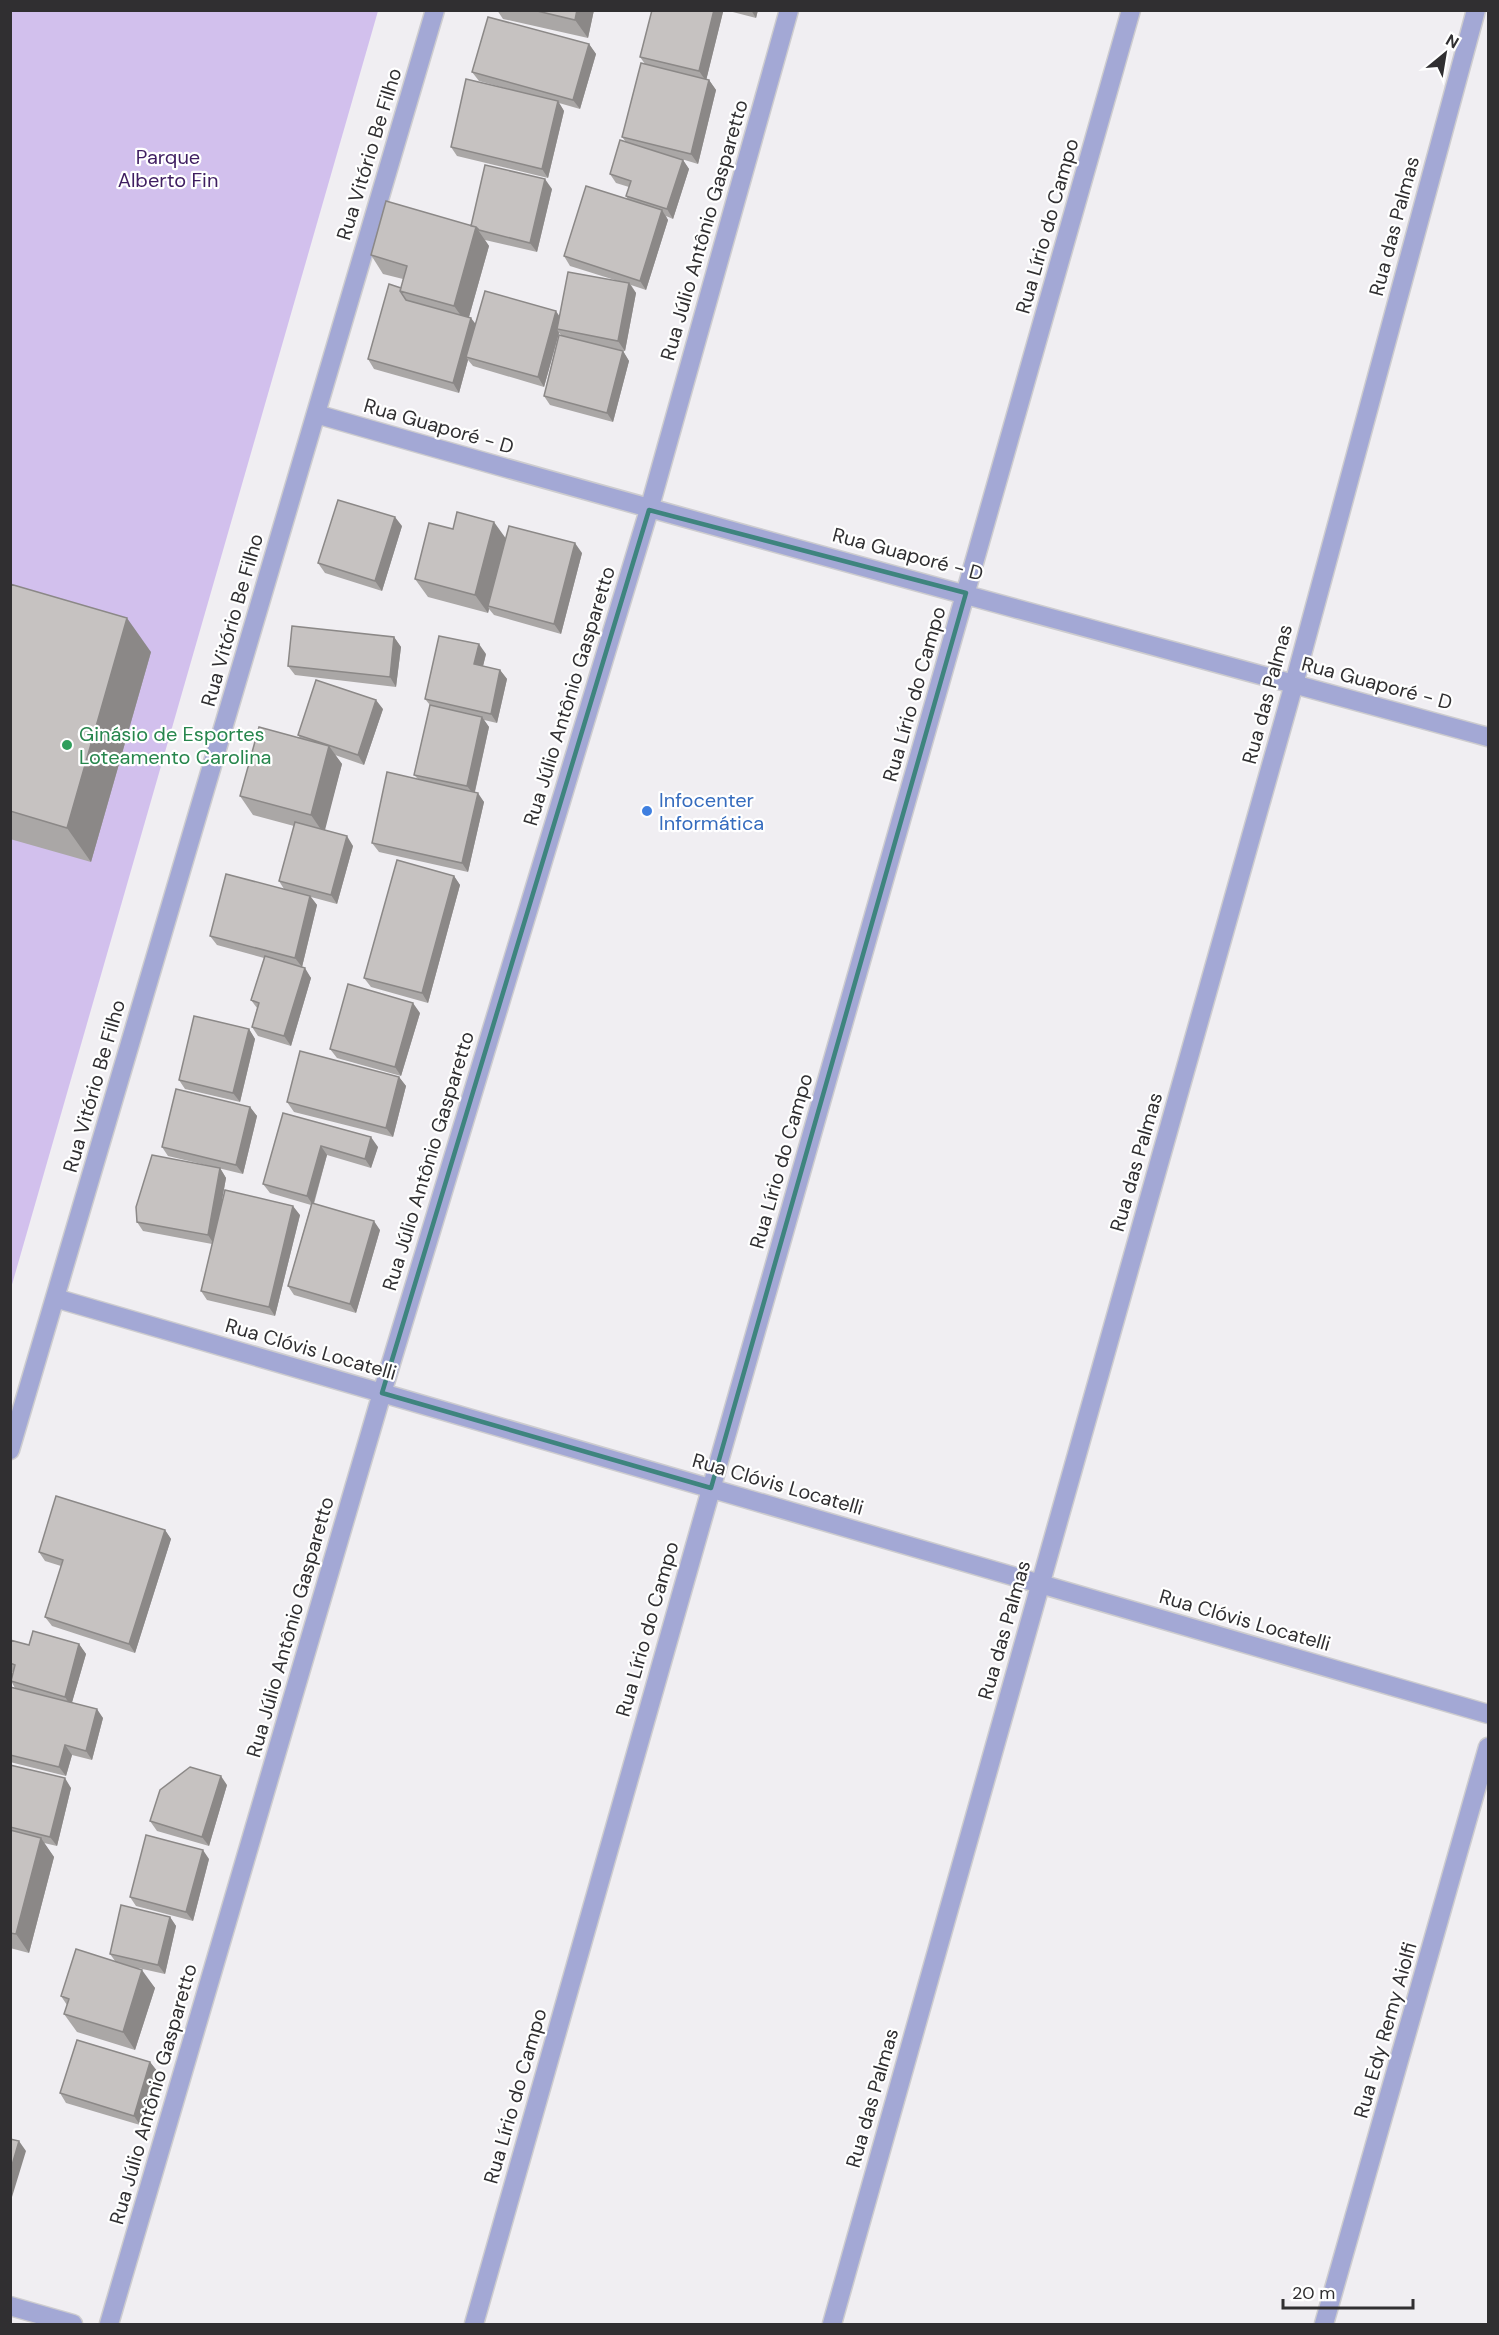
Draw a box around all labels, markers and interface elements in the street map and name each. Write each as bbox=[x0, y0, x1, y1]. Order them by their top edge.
north arrow bbox=[1415, 24, 1475, 84]
text: N bbox=[1442, 29, 1463, 53]
street label: Rua Vitório Be Filho bbox=[330, 65, 408, 243]
street label: Rua Júlio Antônio Gasparetto bbox=[654, 97, 754, 363]
street label: Rua Lírio do Campo bbox=[1010, 135, 1084, 317]
park label: Parque Alberto Fin bbox=[118, 144, 218, 193]
street label: Rua das Palmas bbox=[1363, 153, 1425, 299]
street label: Rua Guaporé - D bbox=[361, 392, 517, 460]
street label: Rua Guaporé - D bbox=[830, 521, 986, 587]
street label: Rua Vitório Be Filho bbox=[195, 531, 269, 709]
street label: Rua Júlio Antônio Gasparetto bbox=[517, 563, 621, 829]
street label: Rua Lírio do Campo bbox=[877, 603, 951, 785]
street label: Rua das Palmas bbox=[1236, 621, 1298, 767]
street label: Rua Guaporé - D bbox=[1299, 650, 1455, 716]
place label: Ginásio de Esportes Loteamento Carolina bbox=[79, 721, 272, 770]
marker: Ginásio de Esportes Loteamento Carolina bbox=[60, 738, 74, 752]
place label: Infocenter Informática bbox=[659, 787, 764, 836]
marker: Infocenter Informática bbox=[640, 804, 654, 818]
street label: Rua Vitório Be Filho bbox=[57, 997, 131, 1175]
street label: Rua Júlio Antônio Gasparetto bbox=[376, 1028, 480, 1294]
street label: Rua Lírio do Campo bbox=[744, 1070, 818, 1252]
street label: Rua das Palmas bbox=[1104, 1089, 1168, 1235]
street label: Rua Clóvis Locatelli bbox=[222, 1312, 400, 1386]
street label: Rua Clóvis Locatelli bbox=[689, 1447, 867, 1521]
street label: Rua Júlio Antônio Gasparetto bbox=[240, 1494, 340, 1760]
street label: Rua Lírio do Campo bbox=[610, 1538, 684, 1720]
street label: Rua das Palmas bbox=[972, 1557, 1036, 1703]
street label: Rua Clóvis Locatelli bbox=[1156, 1583, 1334, 1657]
street label: Rua Edy Remy Aiolfi bbox=[1347, 1939, 1423, 2121]
street label: Rua Júlio Antônio Gasparetto bbox=[103, 1961, 203, 2227]
street label: Rua Lírio do Campo bbox=[478, 2005, 552, 2187]
street label: Rua das Palmas bbox=[840, 2025, 904, 2171]
scale bar bbox=[1283, 2272, 1414, 2310]
text: 20 m bbox=[1292, 2281, 1335, 2305]

